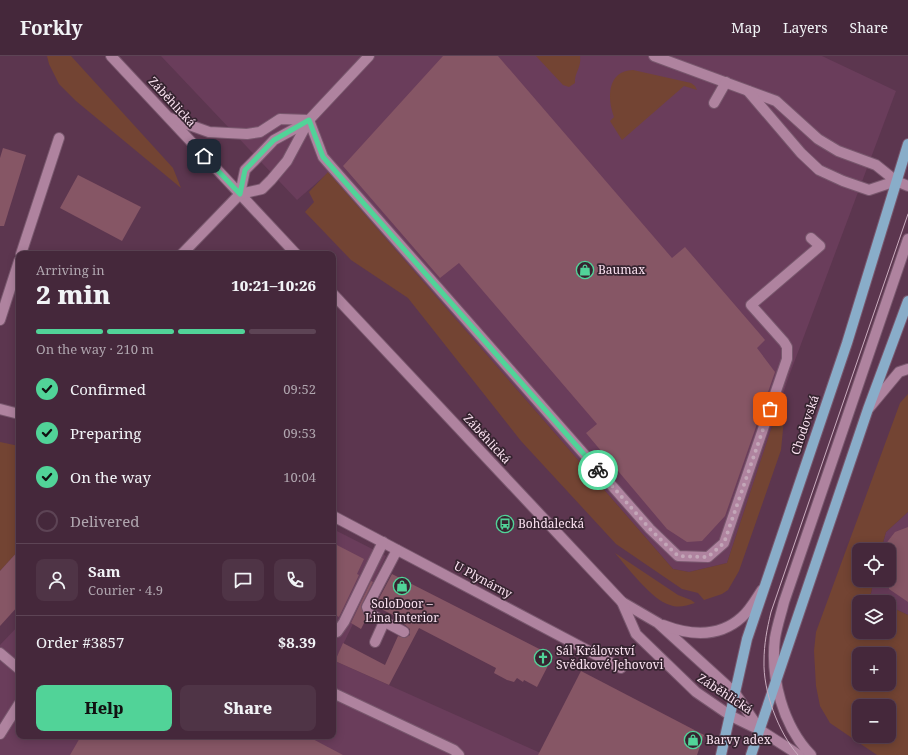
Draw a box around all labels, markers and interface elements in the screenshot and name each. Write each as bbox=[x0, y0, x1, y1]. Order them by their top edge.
text: Forkly bbox=[20, 15, 82, 41]
text: Map bbox=[731, 18, 761, 37]
text: Layers bbox=[783, 18, 828, 37]
text: Share bbox=[850, 18, 888, 37]
street label: Záběhlická bbox=[145, 73, 200, 130]
pin bbox=[187, 139, 221, 173]
icon: home bbox=[193, 145, 215, 167]
shop icon: Baumax bbox=[575, 260, 595, 280]
text: Arriving in bbox=[36, 261, 105, 279]
place label: Baumax bbox=[598, 261, 645, 278]
text: 10:21–10:26 bbox=[231, 275, 316, 295]
text: 2 min bbox=[36, 276, 111, 312]
text: On the way · 210 m bbox=[36, 340, 154, 358]
icon: check bbox=[36, 378, 58, 400]
text: Confirmed bbox=[70, 379, 146, 399]
text: 09:52 bbox=[283, 380, 316, 398]
pin bbox=[753, 392, 787, 426]
street label: Chodovská bbox=[786, 392, 823, 457]
icon: bag bbox=[759, 398, 781, 420]
street label: Záběhlická bbox=[460, 410, 515, 467]
icon: check bbox=[36, 422, 58, 444]
text: Preparing bbox=[70, 423, 141, 443]
text: 09:53 bbox=[283, 424, 316, 442]
courier bbox=[578, 450, 618, 490]
icon: bike bbox=[587, 459, 609, 481]
icon: check bbox=[36, 466, 58, 488]
text: On the way bbox=[70, 467, 151, 487]
text: 10:04 bbox=[283, 468, 316, 486]
text: Delivered bbox=[70, 511, 139, 531]
bus stop icon: Bohdalecká bbox=[495, 514, 515, 534]
place label: Bohdalecká bbox=[518, 515, 585, 532]
map controls bbox=[852, 543, 896, 743]
button: locate bbox=[852, 543, 896, 587]
street label: U Plynárny bbox=[451, 557, 516, 602]
button: person bbox=[36, 559, 78, 601]
button: chat bbox=[222, 559, 264, 601]
button: phone bbox=[274, 559, 316, 601]
text: Sam bbox=[88, 561, 120, 581]
shop icon: SoloDoor – Lina Interior bbox=[392, 576, 412, 596]
text: Courier · 4.9 bbox=[88, 581, 163, 599]
place label: SoloDoor – Lina Interior bbox=[365, 595, 439, 626]
button: layers bbox=[852, 595, 896, 639]
text: Order #3857 bbox=[36, 632, 124, 652]
text: $8.39 bbox=[278, 632, 316, 652]
place label: Sál Království Svědkové Jehovovi bbox=[556, 642, 664, 673]
button: + bbox=[852, 647, 896, 691]
church icon: Sál Království Svědkové Jehovovi bbox=[533, 648, 553, 668]
street label: Záběhlická bbox=[694, 669, 756, 718]
button: Help bbox=[36, 685, 172, 731]
button: Share bbox=[180, 685, 316, 731]
button: − bbox=[852, 699, 896, 743]
shop icon: Barvy adex bbox=[683, 730, 703, 750]
place label: Barvy adex bbox=[706, 731, 771, 748]

